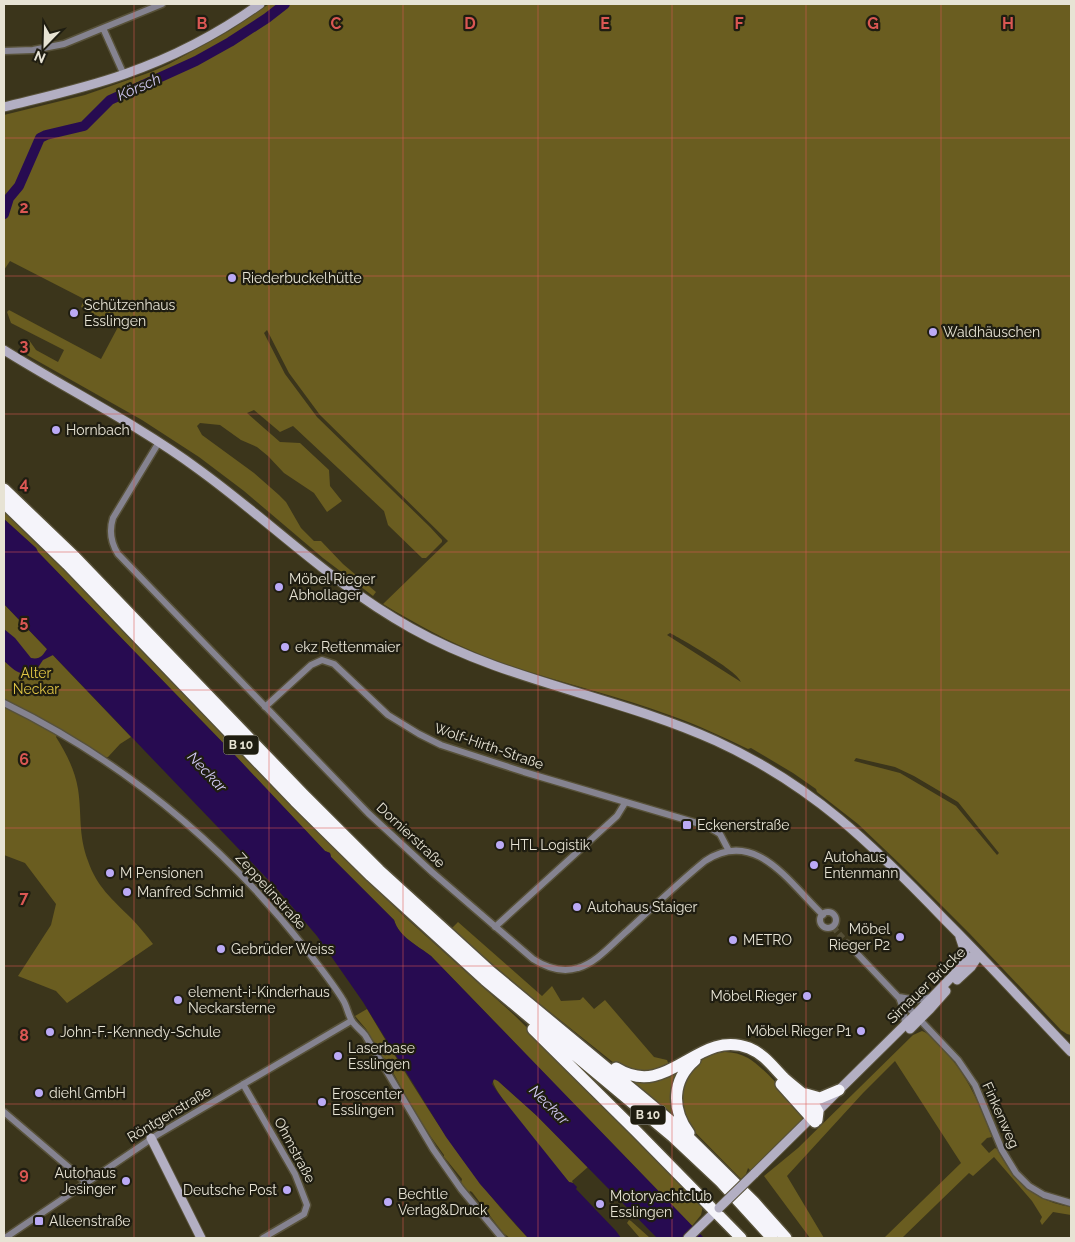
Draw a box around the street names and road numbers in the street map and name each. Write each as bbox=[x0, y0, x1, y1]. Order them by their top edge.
street label: Wolf-Hirth-Straße bbox=[432, 720, 546, 772]
road number: B 10 bbox=[224, 736, 258, 754]
street label: Dornierstraße bbox=[374, 799, 448, 871]
street label: Zeppelinstraße bbox=[233, 850, 309, 932]
street label: Sirnauer Brücke bbox=[884, 944, 968, 1026]
street label: Finkenweg bbox=[979, 1079, 1023, 1151]
street label: Röntgenstraße bbox=[124, 1083, 214, 1145]
road number: B 10 bbox=[630, 1106, 666, 1124]
street label: Ohmstraße bbox=[271, 1115, 319, 1185]

